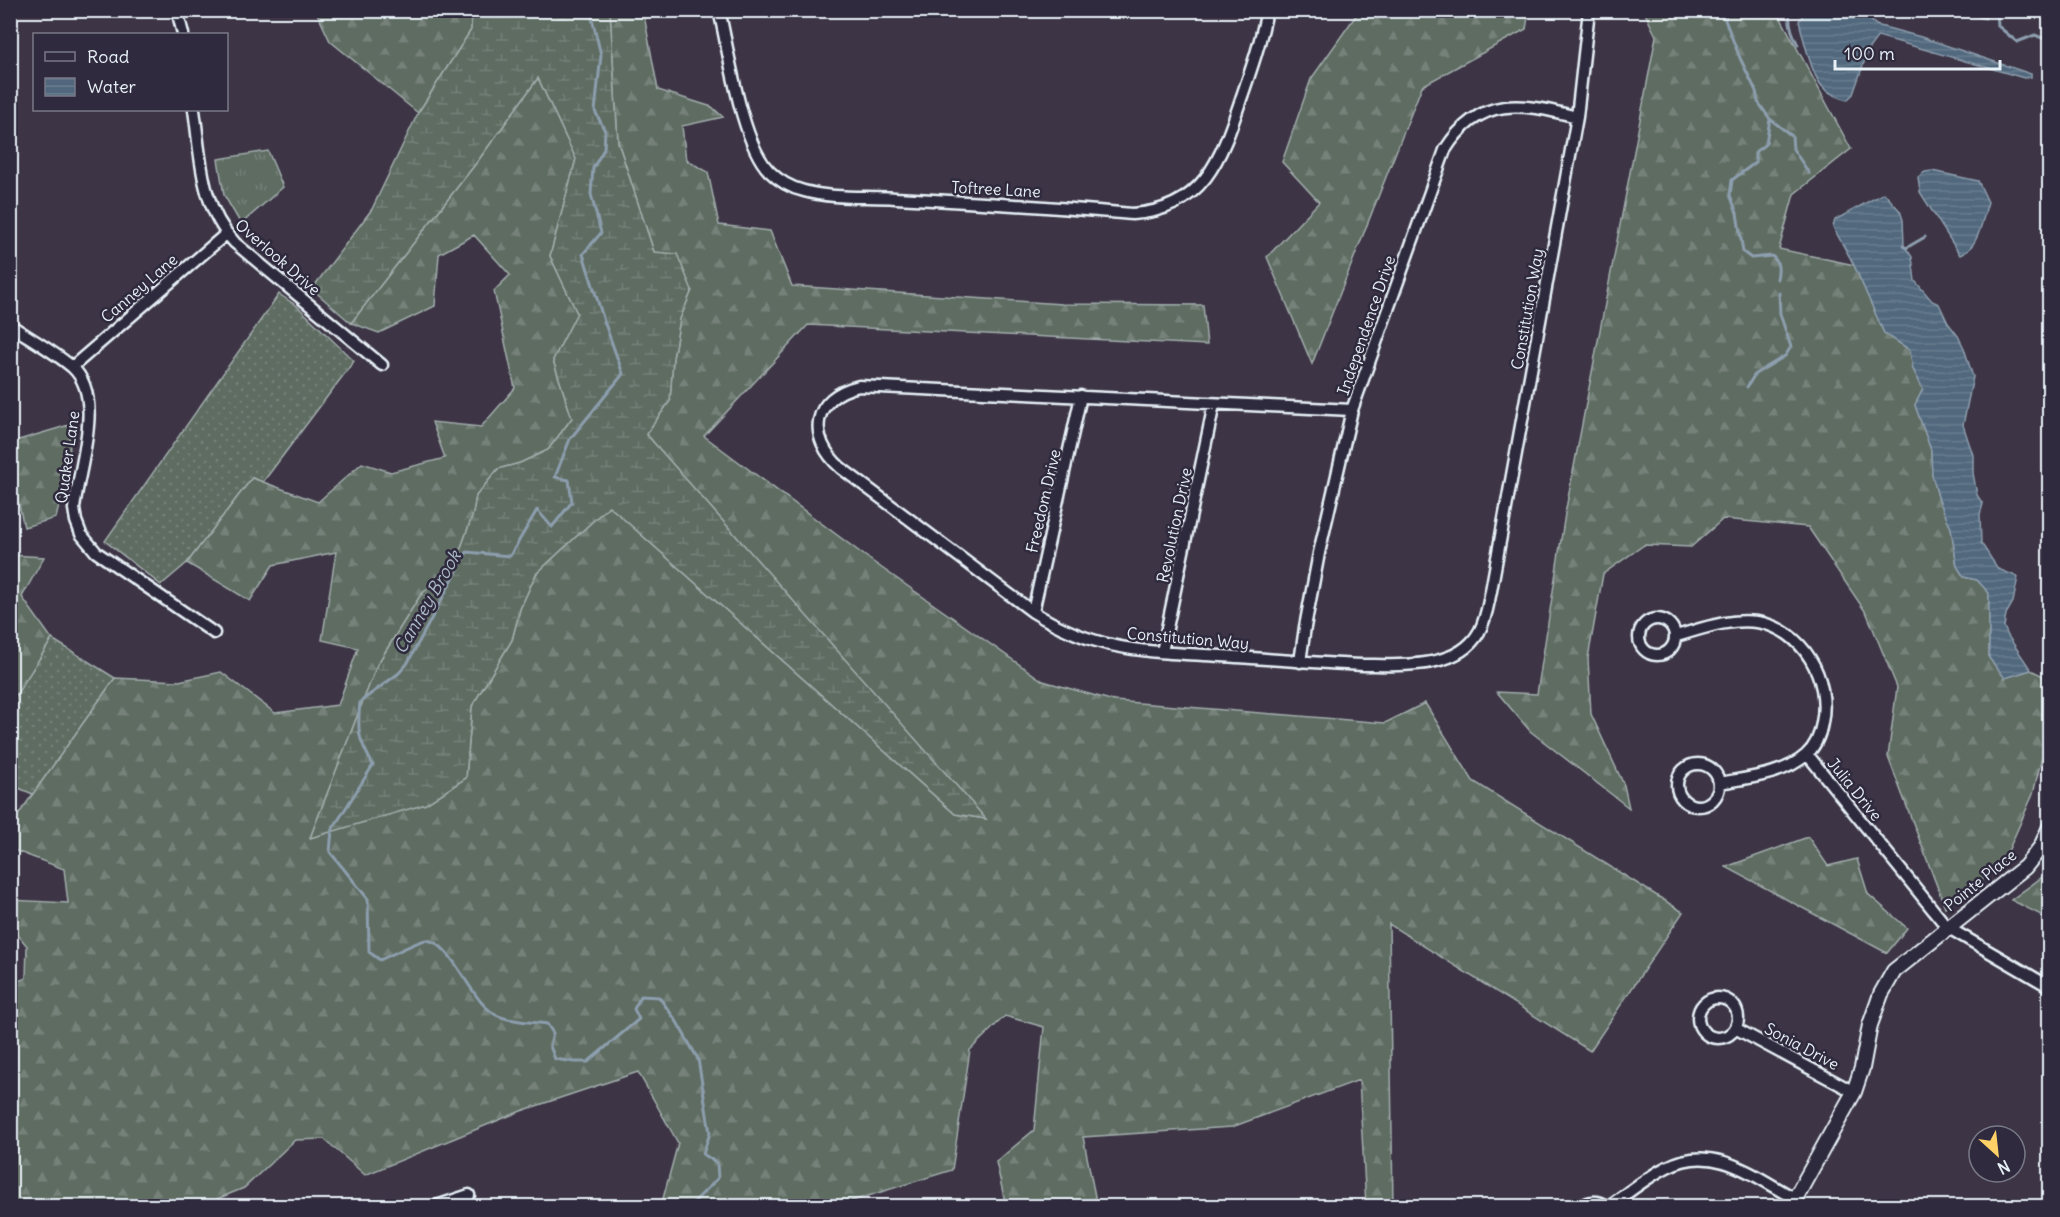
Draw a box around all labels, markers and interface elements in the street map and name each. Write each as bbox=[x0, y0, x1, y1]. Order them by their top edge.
legend bbox=[33, 33, 228, 111]
scale bar bbox=[1835, 33, 2000, 71]
text: 100 m bbox=[1844, 42, 1895, 65]
text: Road bbox=[87, 45, 130, 68]
text: Water bbox=[87, 75, 137, 98]
street label: Toftree Lane bbox=[951, 177, 1041, 201]
street label: Overlook Drive bbox=[231, 214, 325, 300]
street label: Constitution Way bbox=[1506, 247, 1548, 371]
street label: Canney Lane bbox=[97, 249, 181, 327]
street label: Independence Drive bbox=[1333, 253, 1399, 397]
street label: Quaker Lane bbox=[51, 410, 83, 504]
street label: Freedom Drive bbox=[1021, 447, 1065, 555]
street label: Revolution Drive bbox=[1152, 466, 1196, 584]
water label: Canney Brook bbox=[388, 545, 467, 658]
street label: Constitution Way bbox=[1126, 623, 1250, 653]
street label: Julia Drive bbox=[1823, 753, 1887, 825]
street label: Pointe Place bbox=[1940, 845, 2020, 915]
street label: Sonia Drive bbox=[1761, 1018, 1843, 1074]
north arrow bbox=[1967, 1124, 2027, 1184]
text: N bbox=[1994, 1156, 2013, 1179]

